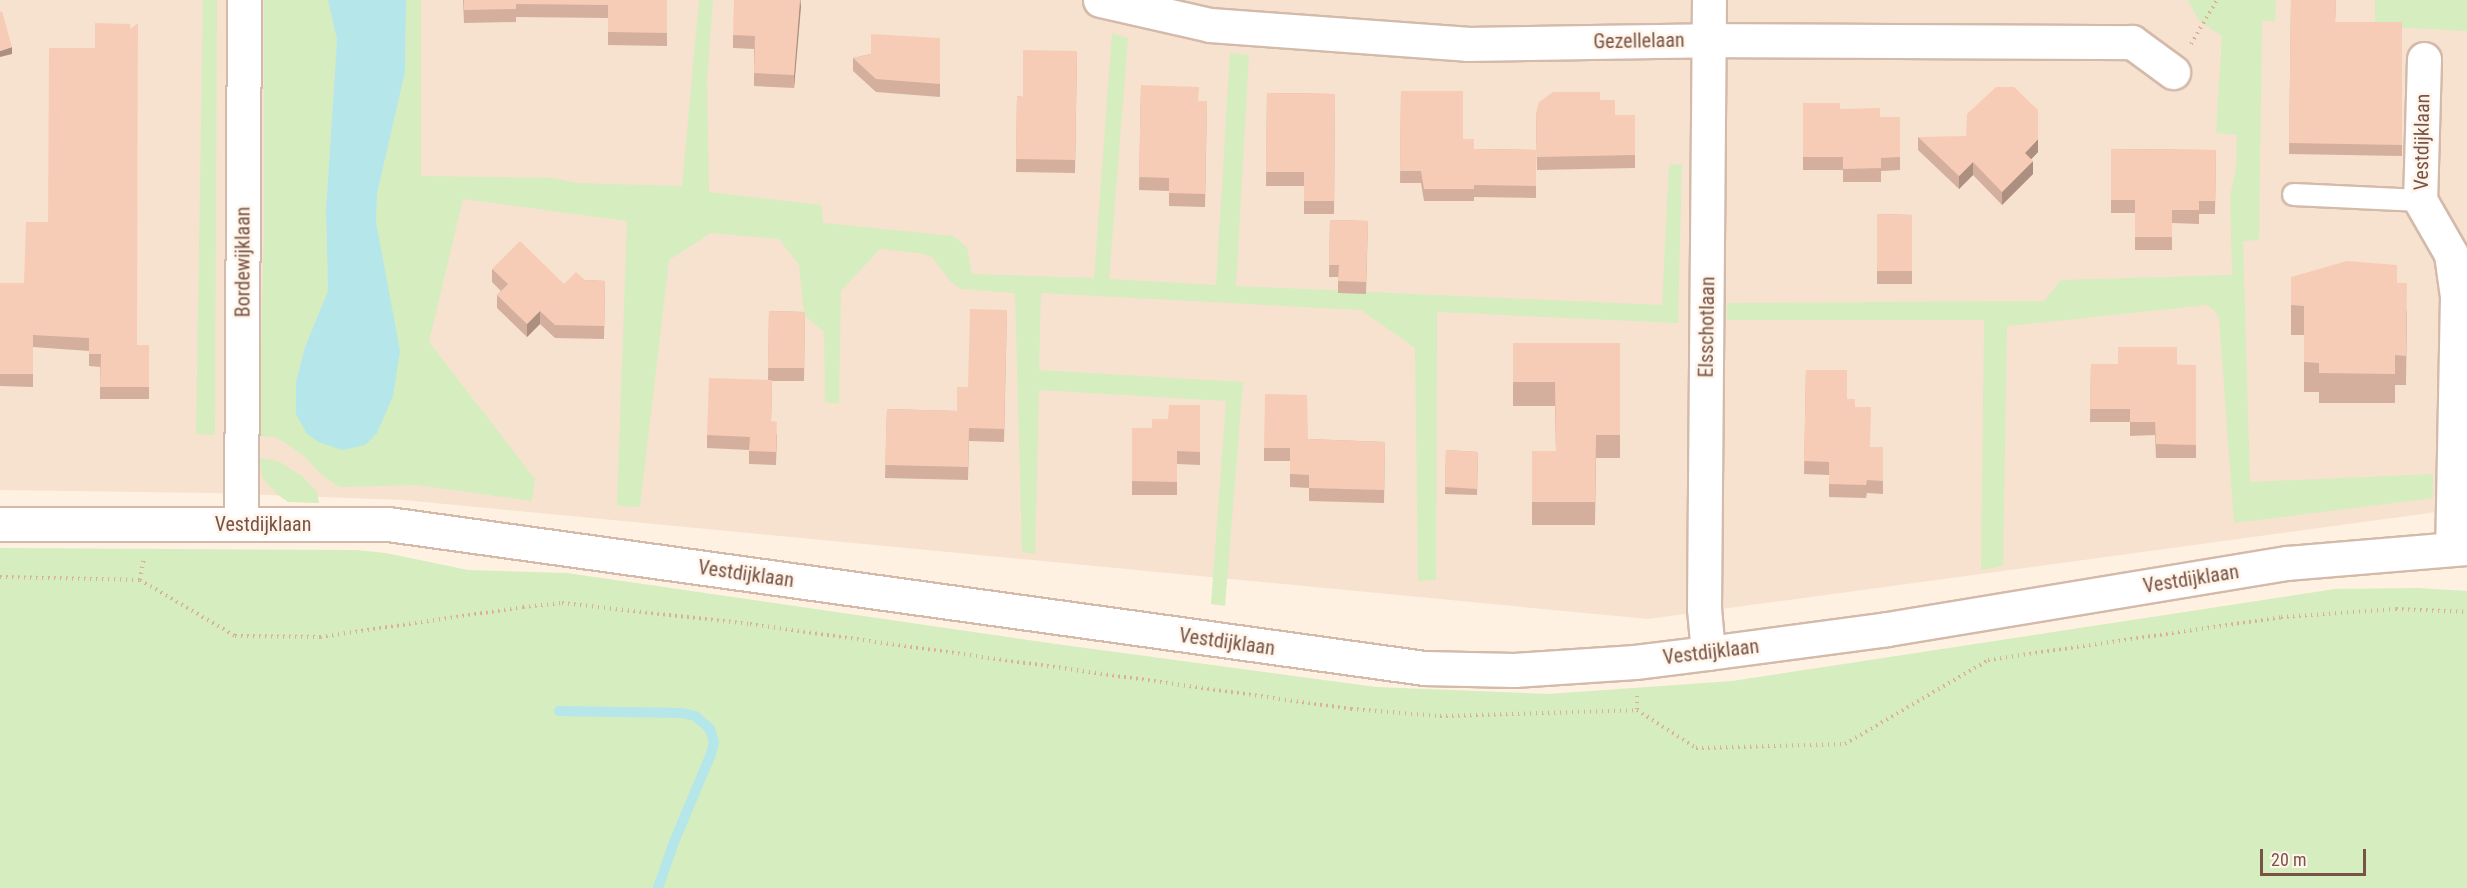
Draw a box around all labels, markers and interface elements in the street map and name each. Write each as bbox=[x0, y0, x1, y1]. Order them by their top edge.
street label: Gezellelaan bbox=[1593, 28, 1685, 54]
street label: Vestdijklaan bbox=[2409, 93, 2435, 191]
street label: Bordewijklaan bbox=[231, 207, 255, 317]
street label: Elsschotlaan bbox=[1694, 276, 1720, 378]
street label: Vestdijklaan bbox=[215, 512, 311, 536]
street label: Vestdijklaan bbox=[696, 555, 796, 593]
street label: Vestdijklaan bbox=[2141, 560, 2241, 598]
street label: Vestdijklaan bbox=[1177, 623, 1277, 661]
street label: Vestdijklaan bbox=[1662, 634, 1760, 670]
scale bar bbox=[2263, 837, 2370, 875]
text: 20 m bbox=[2271, 849, 2306, 870]

